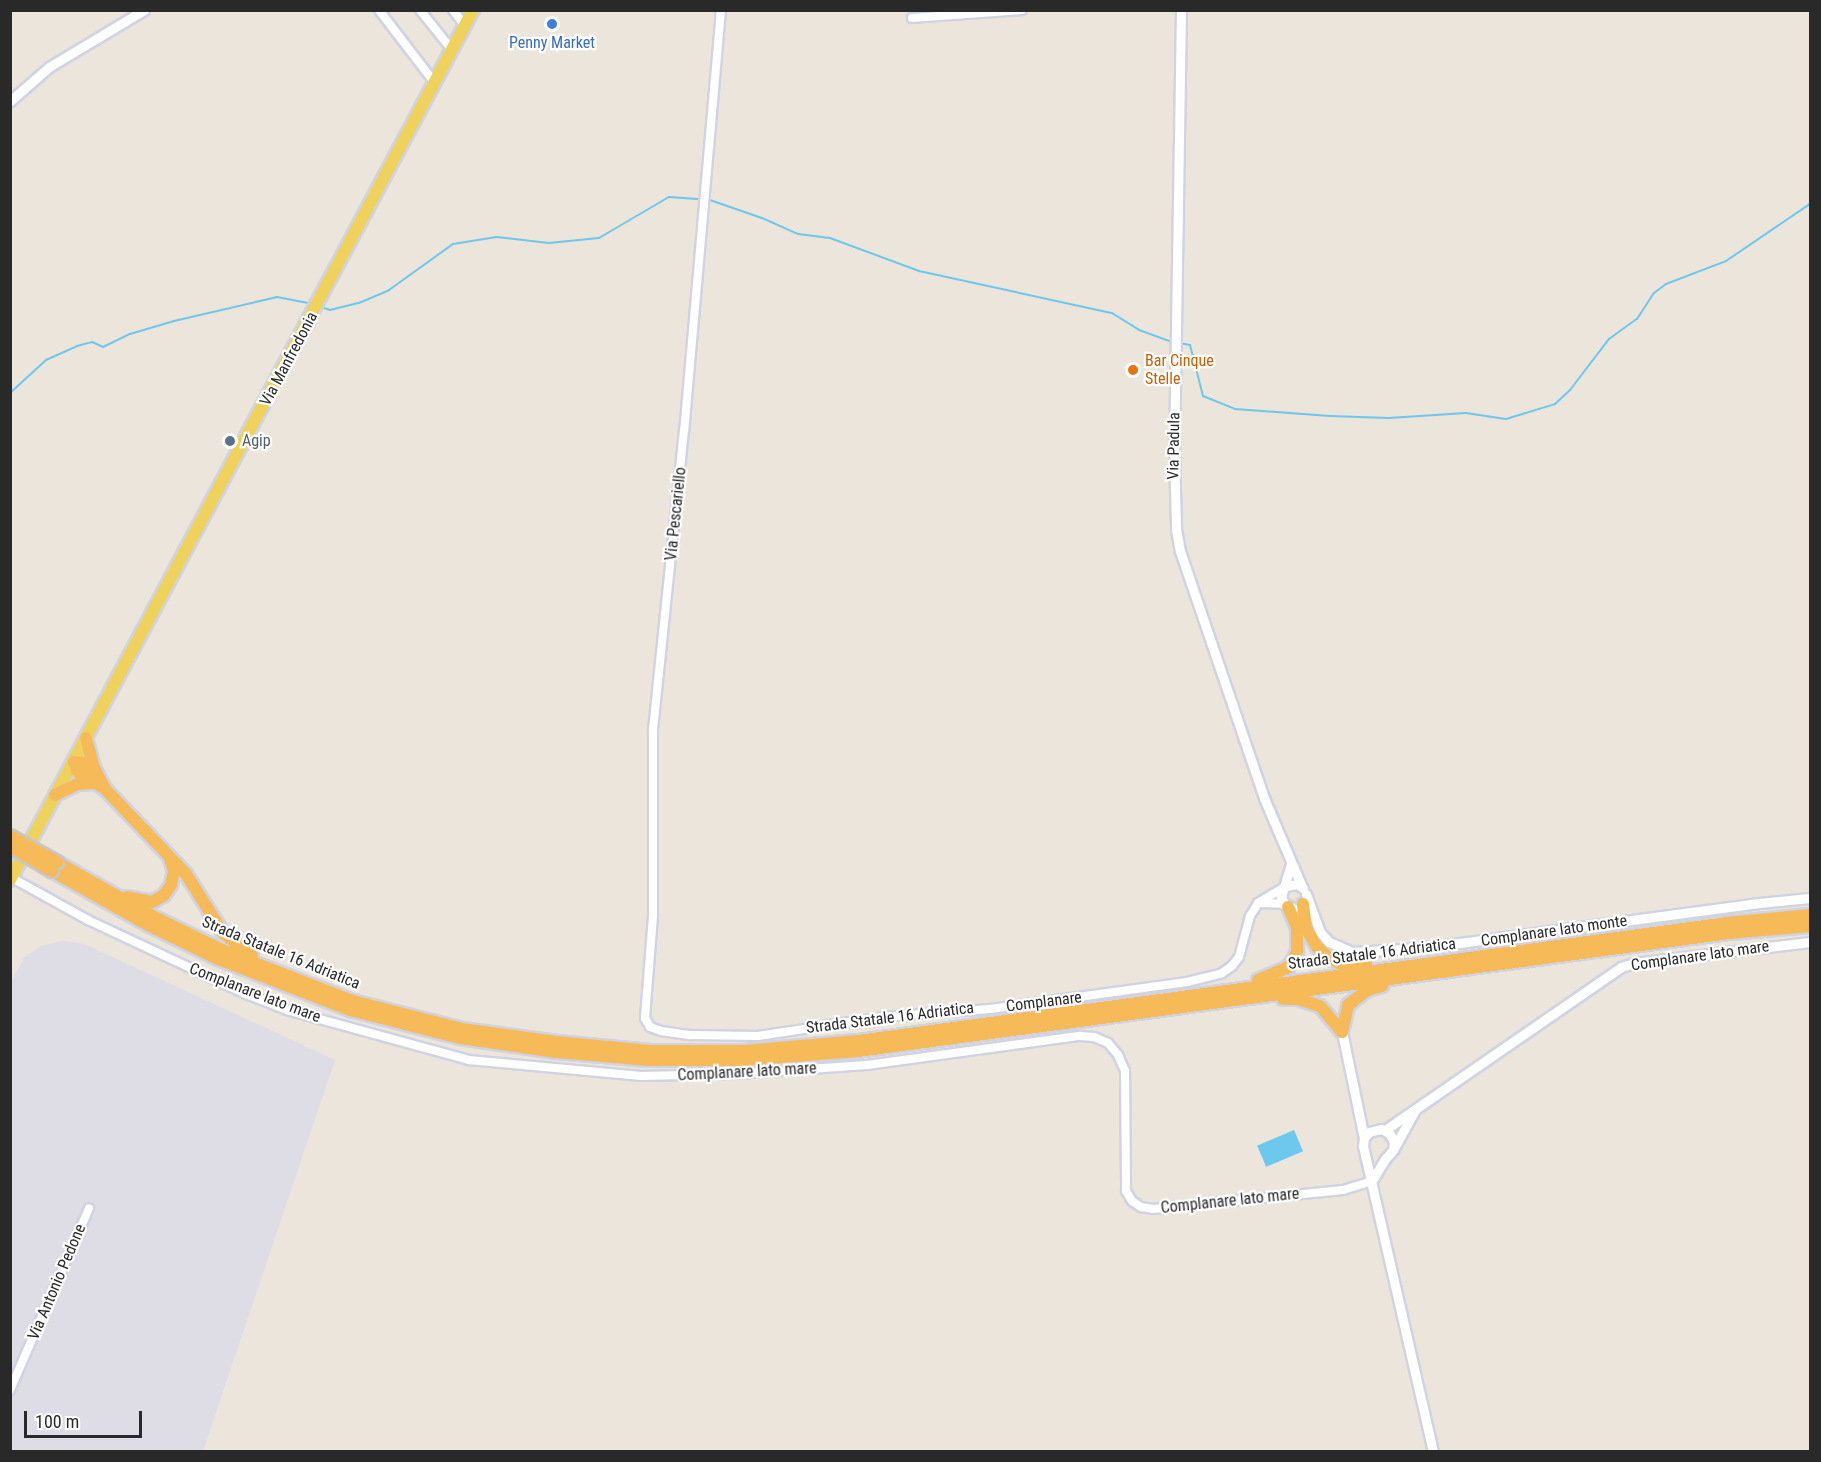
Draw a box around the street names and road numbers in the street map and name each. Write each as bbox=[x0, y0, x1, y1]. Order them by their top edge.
street label: Via Manfredonia bbox=[256, 309, 322, 409]
street label: Via Padula bbox=[1164, 412, 1184, 480]
street label: Via Pescariello bbox=[662, 466, 690, 562]
street label: Complanare lato monte bbox=[1480, 911, 1628, 951]
street label: Strada Statale 16 Adriatica bbox=[199, 912, 363, 994]
street label: Strada Statale 16 Adriatica bbox=[1287, 934, 1457, 974]
street label: Complanare lato mare bbox=[1630, 937, 1770, 975]
street label: Complanare lato mare bbox=[187, 959, 323, 1027]
street label: Complanare bbox=[1005, 988, 1083, 1016]
street label: Strada Statale 16 Adriatica bbox=[805, 998, 975, 1038]
street label: Complanare lato mare bbox=[677, 1059, 817, 1085]
street label: Complanare lato mare bbox=[1160, 1184, 1300, 1218]
street label: Via Antonio Pedone bbox=[24, 1221, 90, 1343]

